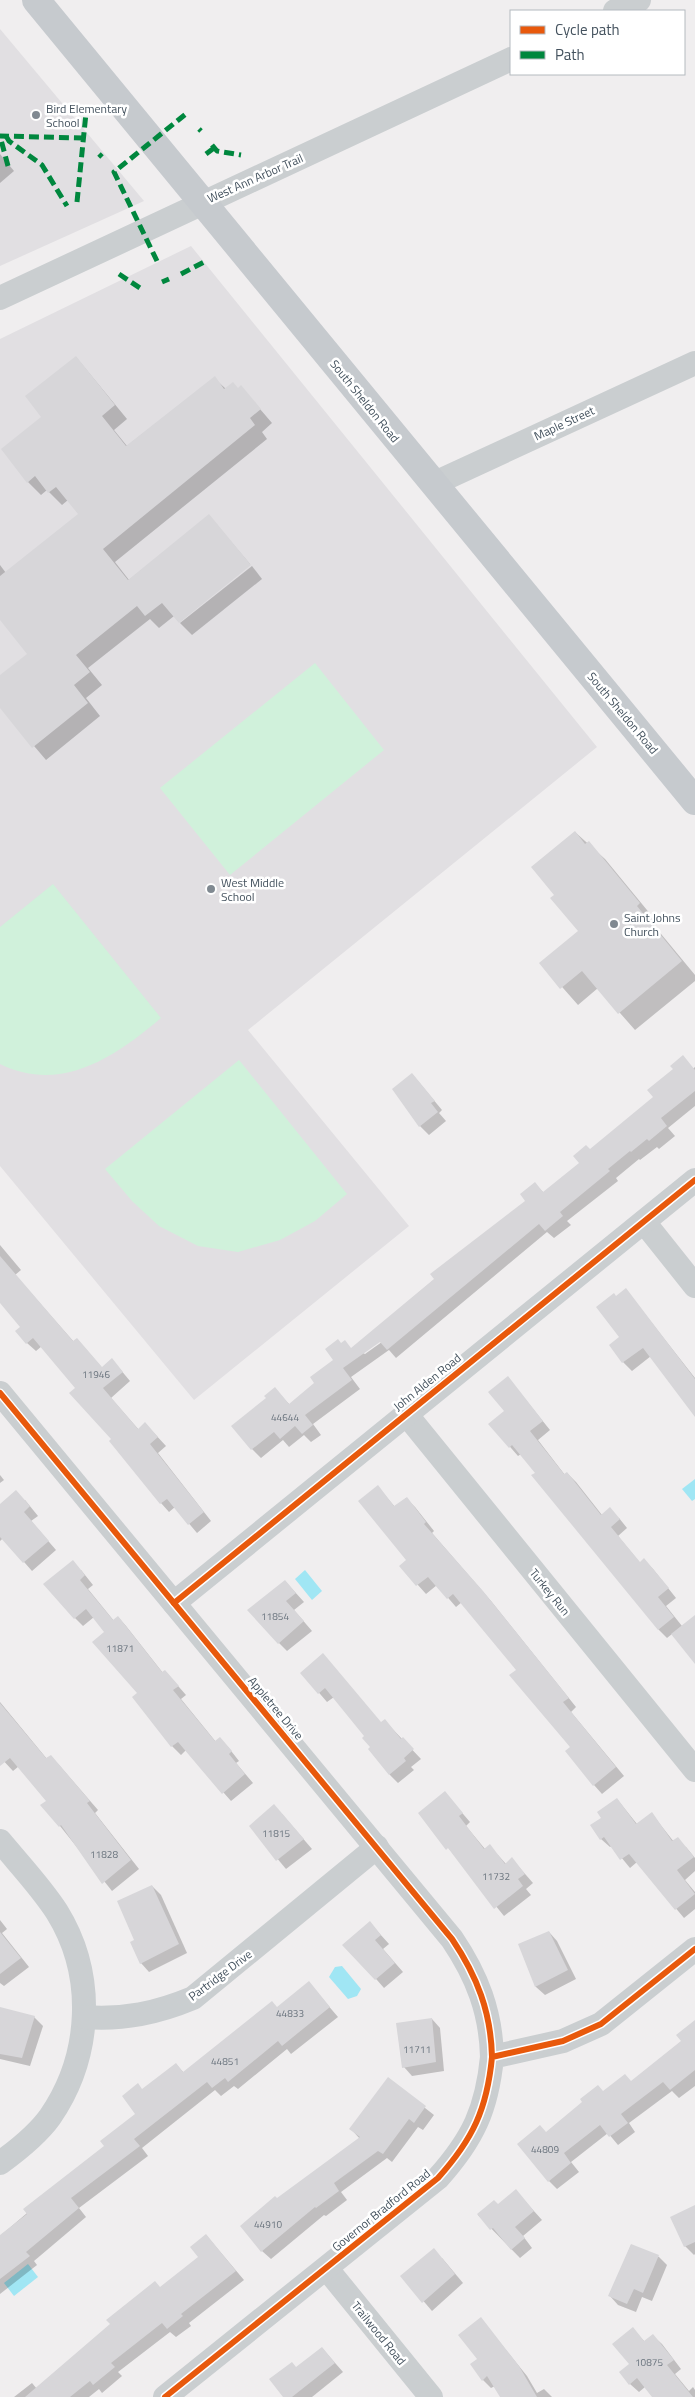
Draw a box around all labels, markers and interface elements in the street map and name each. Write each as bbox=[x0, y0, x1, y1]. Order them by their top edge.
legend bbox=[510, 10, 685, 75]
text: Cycle path bbox=[555, 18, 620, 41]
text: Path bbox=[555, 43, 585, 66]
place label: Bird Elementary School bbox=[46, 99, 127, 132]
marker: Bird Elementary School bbox=[30, 109, 42, 121]
street label: West Ann Arbor Trail bbox=[204, 148, 306, 208]
street label: South Sheldon Road bbox=[326, 355, 404, 447]
street label: Maple Street bbox=[531, 400, 598, 445]
street label: South Sheldon Road bbox=[583, 668, 663, 758]
place label: West Middle School bbox=[221, 873, 284, 906]
marker: West Middle School bbox=[205, 883, 217, 895]
place label: Saint Johns Church bbox=[624, 908, 681, 941]
marker: Saint Johns Church bbox=[608, 918, 620, 930]
street label: John Alden Road bbox=[389, 1349, 465, 1415]
house number: 11946 bbox=[82, 1367, 110, 1382]
house number: 44644 bbox=[271, 1410, 299, 1425]
street label: Turkey Run bbox=[525, 1564, 575, 1620]
house number: 11854 bbox=[261, 1609, 289, 1624]
house number: 11871 bbox=[106, 1641, 134, 1656]
street label: Appletree Drive bbox=[244, 1672, 308, 1744]
house number: 11815 bbox=[262, 1826, 290, 1841]
house number: 11828 bbox=[90, 1847, 118, 1862]
house number: 11732 bbox=[482, 1869, 510, 1884]
street label: Partridge Drive bbox=[184, 1945, 256, 2005]
house number: 44833 bbox=[276, 2006, 304, 2021]
house number: 11711 bbox=[403, 2042, 431, 2057]
house number: 44851 bbox=[211, 2054, 239, 2069]
house number: 44809 bbox=[531, 2142, 559, 2157]
street label: Governor Bradford Road bbox=[328, 2164, 434, 2256]
house number: 44910 bbox=[254, 2217, 282, 2232]
street label: Trailwood Road bbox=[347, 2297, 411, 2369]
house number: 10875 bbox=[635, 2355, 663, 2370]

